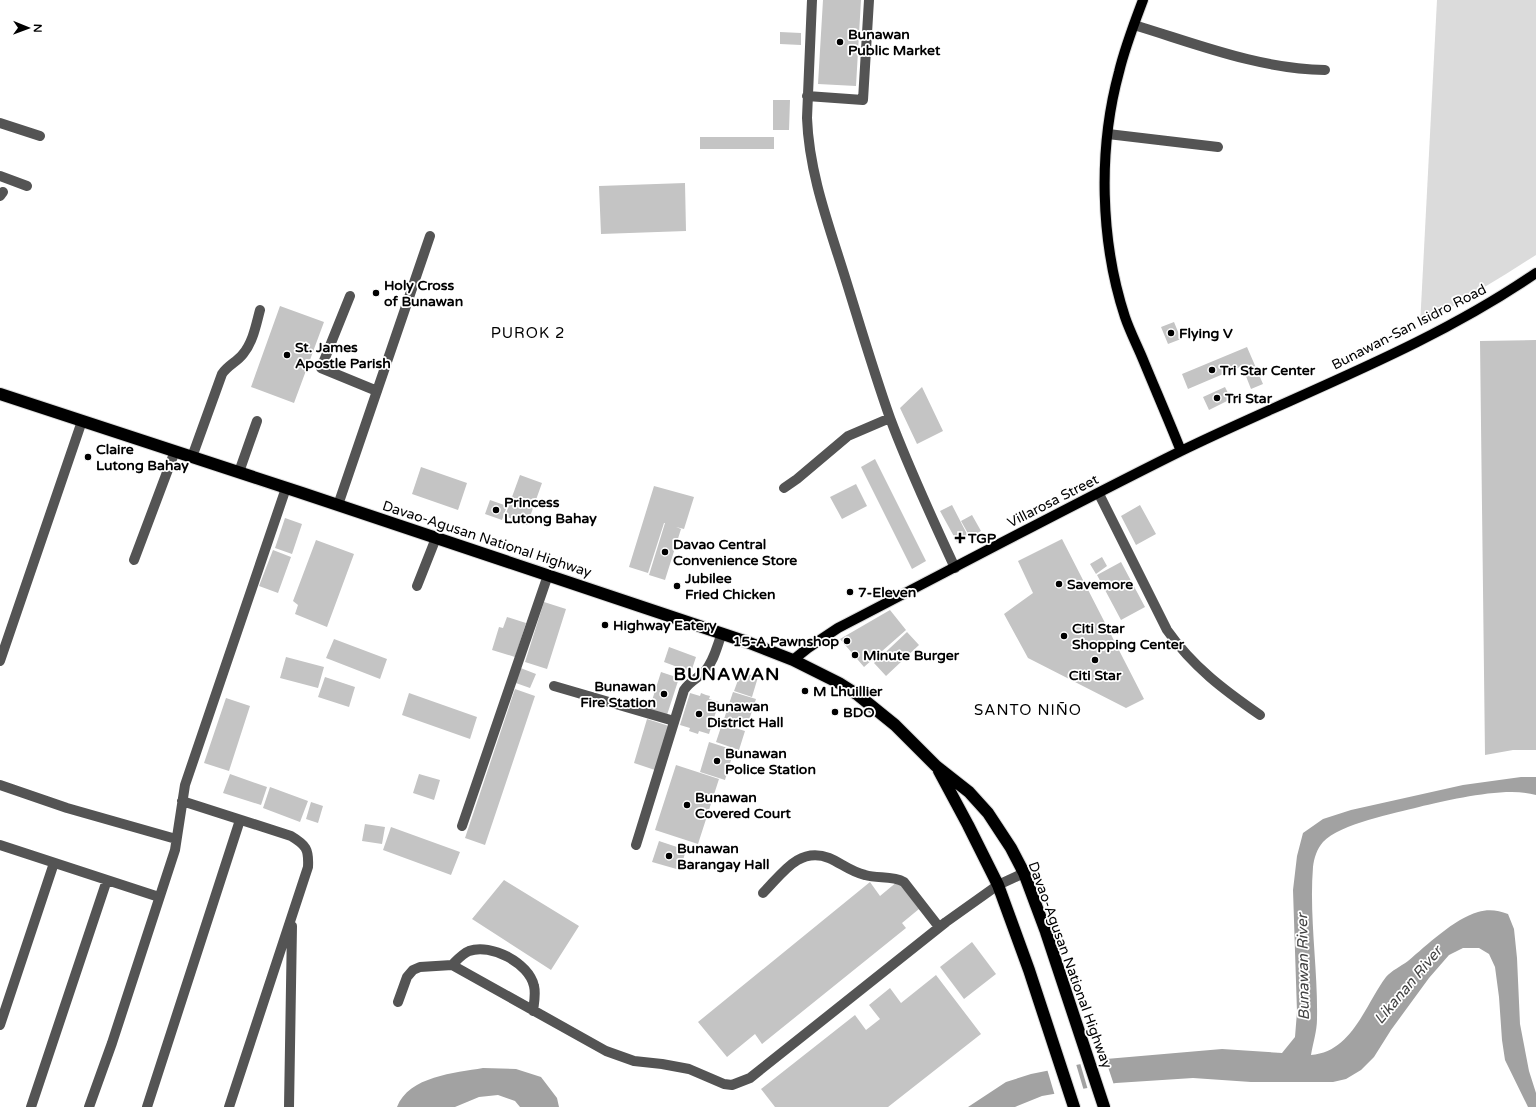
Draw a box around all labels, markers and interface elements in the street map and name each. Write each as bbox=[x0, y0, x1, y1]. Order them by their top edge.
north arrow bbox=[8, 8, 48, 48]
text: N bbox=[31, 24, 44, 33]
place label: Bunawan Public Market bbox=[848, 26, 941, 59]
marker: Bunawan Public Market bbox=[835, 37, 845, 47]
place label: Holy Cross of Bunawan bbox=[384, 277, 463, 310]
street label: Bunawan-San Isidro Road bbox=[1329, 281, 1489, 373]
marker: Holy Cross of Bunawan bbox=[371, 288, 381, 298]
district label: PUROK 2 bbox=[491, 324, 565, 342]
place label: Flying V bbox=[1179, 325, 1233, 342]
marker: Flying V bbox=[1166, 328, 1176, 338]
place label: St. James Apostle Parish bbox=[295, 339, 391, 372]
marker: St. James Apostle Parish bbox=[282, 350, 292, 360]
place label: Tri Star Center bbox=[1219, 362, 1316, 379]
marker: Tri Star Center bbox=[1207, 365, 1217, 375]
place label: Tri Star bbox=[1224, 390, 1273, 407]
marker: Tri Star bbox=[1212, 393, 1222, 403]
place label: Claire Lutong Bahay bbox=[96, 441, 189, 474]
marker: Claire Lutong Bahay bbox=[83, 452, 93, 462]
street label: Villarosa Street bbox=[1005, 470, 1102, 531]
place label: Princess Lutong Bahay bbox=[504, 494, 597, 527]
street label: Davao-Agusan National Highway bbox=[380, 497, 594, 581]
marker: Princess Lutong Bahay bbox=[491, 505, 501, 515]
place label: TGP bbox=[967, 530, 997, 547]
marker: TGP bbox=[955, 533, 965, 543]
place label: Davao Central Convenience Store bbox=[673, 536, 797, 569]
marker: Davao Central Convenience Store bbox=[660, 547, 670, 557]
place label: Jubilee Fried Chicken bbox=[684, 570, 776, 603]
place label: Savemore bbox=[1067, 576, 1133, 593]
marker: Savemore bbox=[1054, 579, 1064, 589]
marker: Jubilee Fried Chicken bbox=[672, 581, 682, 591]
place label: 7-Eleven bbox=[858, 584, 916, 601]
marker: 7-Eleven bbox=[845, 587, 855, 597]
place label: Highway Eatery bbox=[613, 617, 717, 634]
marker: Highway Eatery bbox=[600, 620, 610, 630]
place label: Citi Star Shopping Center bbox=[1072, 620, 1185, 653]
marker: Citi Star Shopping Center bbox=[1059, 631, 1069, 641]
place label: 15-A Pawnshop bbox=[733, 633, 839, 650]
marker: 15-A Pawnshop bbox=[842, 636, 852, 646]
place label: Minute Burger bbox=[863, 647, 960, 664]
marker: Minute Burger bbox=[850, 650, 860, 660]
marker: Citi Star bbox=[1090, 655, 1100, 665]
district label: BUNAWAN bbox=[673, 663, 781, 685]
place label: Citi Star bbox=[1069, 667, 1122, 684]
place label: Bunawan Fire Station bbox=[580, 678, 656, 711]
place label: M Lhuillier bbox=[813, 683, 883, 700]
marker: M Lhuillier bbox=[800, 686, 810, 696]
marker: Bunawan Fire Station bbox=[659, 689, 669, 699]
place label: Bunawan District Hall bbox=[707, 698, 784, 731]
district label: SANTO NIÑO bbox=[974, 701, 1082, 719]
place label: BDO bbox=[843, 704, 875, 721]
marker: BDO bbox=[830, 707, 840, 717]
marker: Bunawan District Hall bbox=[694, 709, 704, 719]
place label: Bunawan Police Station bbox=[725, 745, 816, 778]
marker: Bunawan Police Station bbox=[712, 756, 722, 766]
place label: Bunawan Covered Court bbox=[695, 789, 792, 822]
marker: Bunawan Covered Court bbox=[682, 800, 692, 810]
place label: Bunawan Barangay Hall bbox=[677, 840, 769, 873]
marker: Bunawan Barangay Hall bbox=[664, 851, 674, 861]
street label: Davao-Agusan National Highway bbox=[1025, 859, 1116, 1071]
water label: Bunawan River bbox=[1293, 911, 1313, 1020]
water label: Likanan River bbox=[1370, 941, 1447, 1028]

